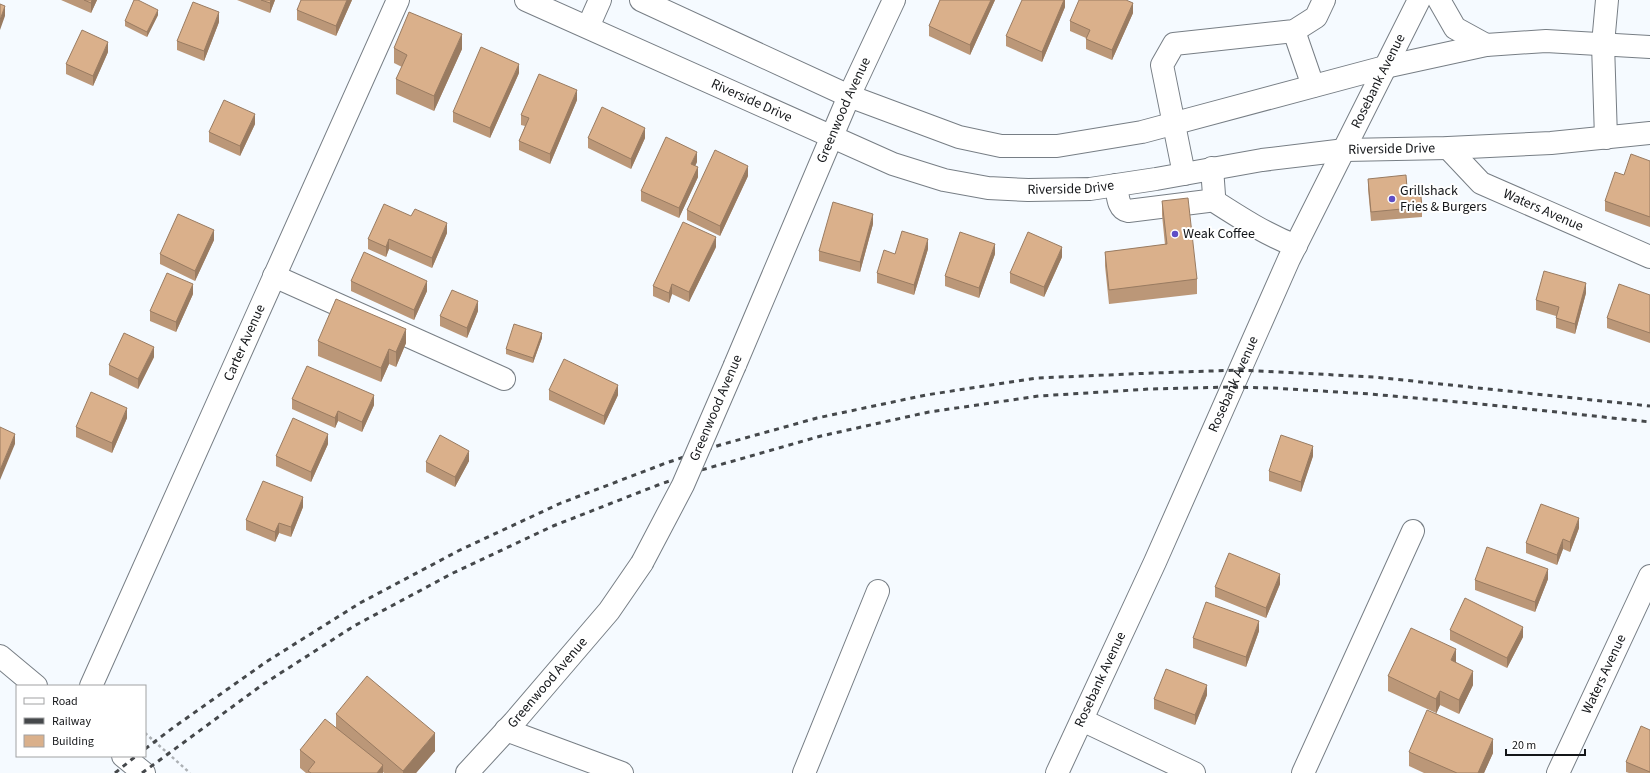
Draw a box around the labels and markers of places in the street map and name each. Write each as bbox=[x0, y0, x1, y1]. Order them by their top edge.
place label: Grillshack Fries & Burgers bbox=[1400, 181, 1487, 217]
marker: Grillshack Fries & Burgers bbox=[1387, 194, 1397, 204]
place label: Weak Coffee bbox=[1183, 224, 1255, 244]
marker: Weak Coffee bbox=[1170, 229, 1180, 239]

